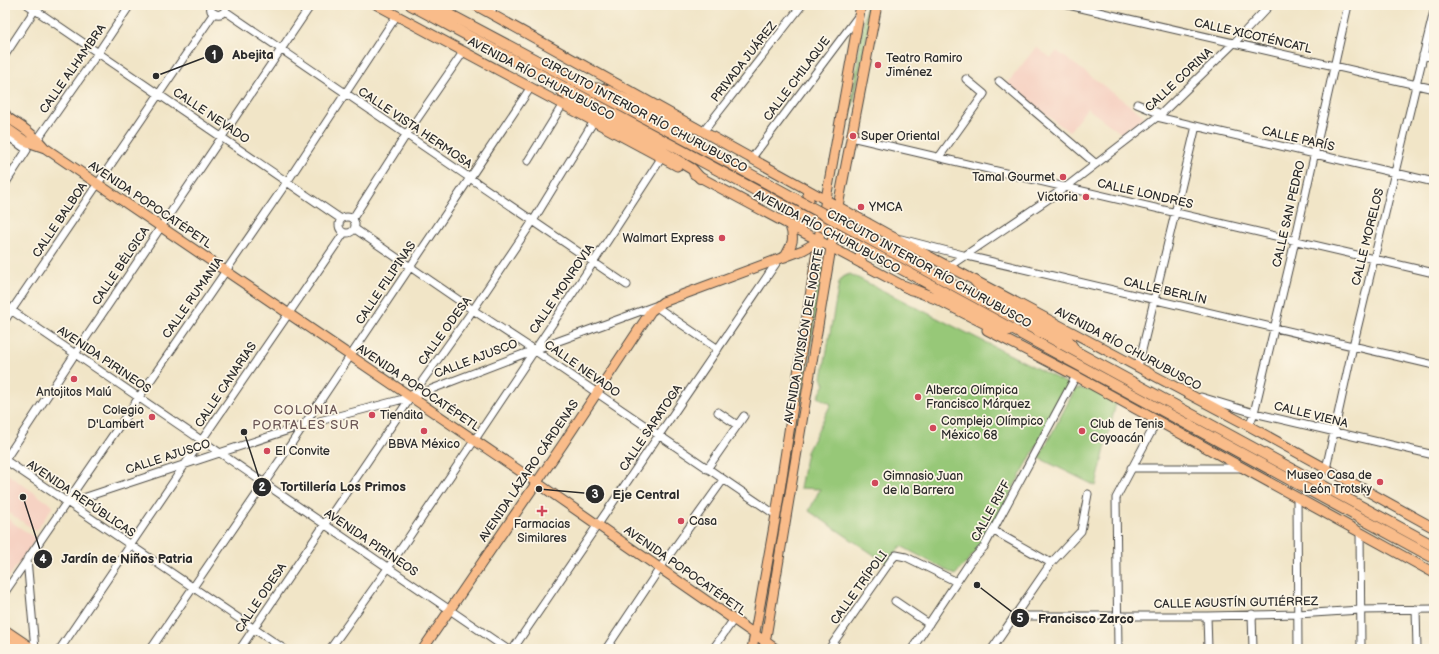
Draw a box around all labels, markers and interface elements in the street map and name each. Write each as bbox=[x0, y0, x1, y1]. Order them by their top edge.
street label: CALLE XICOTÉNCATL bbox=[1193, 14, 1314, 57]
street label: PRIVADA JUÁREZ bbox=[706, 17, 780, 105]
street label: CALLE ALHAMBRA bbox=[37, 21, 110, 117]
street label: AVENIDA RÍO CHURUBUSCO bbox=[465, 32, 618, 124]
street label: CALLE CHILAQUE bbox=[760, 34, 834, 124]
callout: Abejita bbox=[204, 42, 281, 67]
street label: CALLE CORINA bbox=[1142, 44, 1216, 115]
text: Abejita bbox=[231, 47, 274, 63]
text: 1 bbox=[211, 48, 217, 63]
place label: Teatro Ramiro Jiménez bbox=[886, 51, 963, 80]
street label: CIRCUITO INTERIOR RÍO CHURUBUSCO bbox=[538, 52, 751, 176]
marker: Teatro Ramiro Jiménez bbox=[873, 60, 883, 70]
street label: CALLE VISTA HERMOSA bbox=[355, 84, 475, 172]
street label: CALLE NEVADO bbox=[170, 85, 252, 147]
street label: CALLE PARÍS bbox=[1260, 121, 1336, 155]
place label: Super Oriental bbox=[861, 129, 940, 144]
marker: Super Oriental bbox=[848, 131, 858, 141]
street label: AVENIDA POPOCATÉPETL bbox=[85, 157, 215, 252]
street label: CALLE SAN PEDRO bbox=[1269, 159, 1309, 269]
place label: Tamal Gourmet bbox=[972, 170, 1055, 185]
marker: Tamal Gourmet bbox=[1058, 172, 1068, 182]
street label: CALLE LONDRES bbox=[1096, 176, 1194, 212]
street label: CALLE BALBOA bbox=[29, 179, 91, 261]
street label: AVENIDA RÍO CHURUBUSCO bbox=[751, 185, 904, 277]
street label: CALLE MORELOS bbox=[1349, 187, 1387, 287]
place label: Victoria bbox=[1037, 190, 1078, 205]
marker: Victoria bbox=[1081, 192, 1091, 202]
place label: YMCA bbox=[868, 200, 903, 215]
marker: YMCA bbox=[856, 202, 866, 212]
street label: CIRCUITO INTERIOR RÍO CHURUBUSCO bbox=[824, 205, 1035, 332]
street label: CALLE BÉLGICA bbox=[88, 223, 153, 308]
place label: Walmart Express bbox=[623, 231, 714, 246]
marker: Walmart Express bbox=[717, 233, 727, 243]
street label: CALLE FILIPINAS bbox=[353, 239, 419, 327]
street label: CALLE MONROVIA bbox=[526, 241, 598, 337]
street label: AVENIDA DIVISIÓN DEL NORTE bbox=[779, 247, 827, 425]
street label: CALLE RUMANIA bbox=[159, 254, 227, 342]
street label: CALLE BERLÍN bbox=[1122, 272, 1209, 308]
street label: CALLE ODESA bbox=[415, 293, 475, 368]
street label: AVENIDA RÍO CHURUBUSCO bbox=[1052, 302, 1205, 394]
street label: AVENIDA PIRINEOS bbox=[54, 323, 154, 397]
street label: CALLE AJUSCO bbox=[432, 336, 520, 382]
street label: CALLE NEVADO bbox=[541, 337, 623, 401]
street label: CALLE CANARIAS bbox=[192, 339, 260, 431]
street label: AVENIDA POPOCATÉPETL bbox=[353, 340, 483, 435]
marker: Antojitos Malú bbox=[69, 374, 79, 384]
street label: CALLE SARATOGA bbox=[616, 381, 686, 474]
place label: Alberca Olímpica Francisco Márquez bbox=[926, 383, 1030, 412]
place label: Antojitos Malú bbox=[36, 385, 112, 400]
marker: Alberca Olímpica Francisco Márquez bbox=[913, 392, 923, 402]
street label: AVENIDA LÁZARO CÁRDENAS bbox=[474, 396, 582, 545]
street label: CALLE VIENA bbox=[1272, 399, 1350, 432]
district label: COLONIA PORTALES SUR bbox=[252, 402, 360, 433]
place label: Colegio D'Lambert bbox=[87, 403, 144, 432]
place label: Tiendita bbox=[380, 408, 423, 423]
marker: Tiendita bbox=[367, 410, 377, 420]
marker: Colegio D'Lambert bbox=[147, 412, 157, 422]
place label: Complejo Olímpico México 68 bbox=[941, 414, 1044, 443]
place label: Club de Tenis Coyoacán bbox=[1090, 417, 1163, 446]
marker: Complejo Olímpico México 68 bbox=[928, 423, 938, 433]
marker: BBVA México bbox=[419, 426, 429, 436]
marker: Club de Tenis Coyoacán bbox=[1077, 426, 1087, 436]
street label: CALLE AJUSCO bbox=[124, 436, 212, 478]
place label: BBVA México bbox=[388, 437, 460, 452]
place label: El Convite bbox=[275, 444, 330, 459]
marker: El Convite bbox=[262, 446, 272, 456]
street label: AVENIDA REPÚBLICAS bbox=[24, 455, 139, 541]
place label: Museo Casa de León Trotsky bbox=[1287, 468, 1373, 497]
place label: Gimnasio Juan de la Barrera bbox=[883, 469, 963, 498]
callout: Tortillería Los Primos bbox=[252, 474, 414, 499]
street label: CALLE RIFF bbox=[968, 477, 1014, 544]
marker: Museo Casa de León Trotsky bbox=[1375, 477, 1385, 487]
marker: Gimnasio Juan de la Barrera bbox=[870, 478, 880, 488]
text: Tortillería Los Primos bbox=[280, 479, 406, 495]
text: 2 bbox=[258, 480, 266, 495]
callout: Eje Central bbox=[585, 482, 688, 507]
text: 3 bbox=[591, 487, 599, 502]
text: Eje Central bbox=[613, 487, 679, 503]
street label: AVENIDA PIRINEOS bbox=[321, 506, 421, 580]
marker: Farmacias Similares bbox=[537, 506, 547, 516]
place label: Casa bbox=[689, 514, 717, 529]
marker: Casa bbox=[676, 516, 686, 526]
place label: Farmacias Similares bbox=[514, 517, 570, 546]
street label: AVENIDA POPOCATÉPETL bbox=[621, 522, 750, 619]
callout: Jardín de Niños Patria bbox=[33, 546, 201, 571]
street label: CALLE TRÍPOLI bbox=[826, 547, 891, 628]
text: Jardín de Niños Patria bbox=[61, 551, 193, 567]
text: 4 bbox=[39, 552, 47, 567]
street label: CALLE ODESA bbox=[232, 560, 290, 636]
street label: CALLE AGUSTÍN GUTIÉRREZ bbox=[1154, 592, 1319, 612]
callout: Francisco Zarco bbox=[1010, 606, 1142, 631]
text: 5 bbox=[1017, 611, 1024, 626]
text: Francisco Zarco bbox=[1038, 611, 1134, 627]

